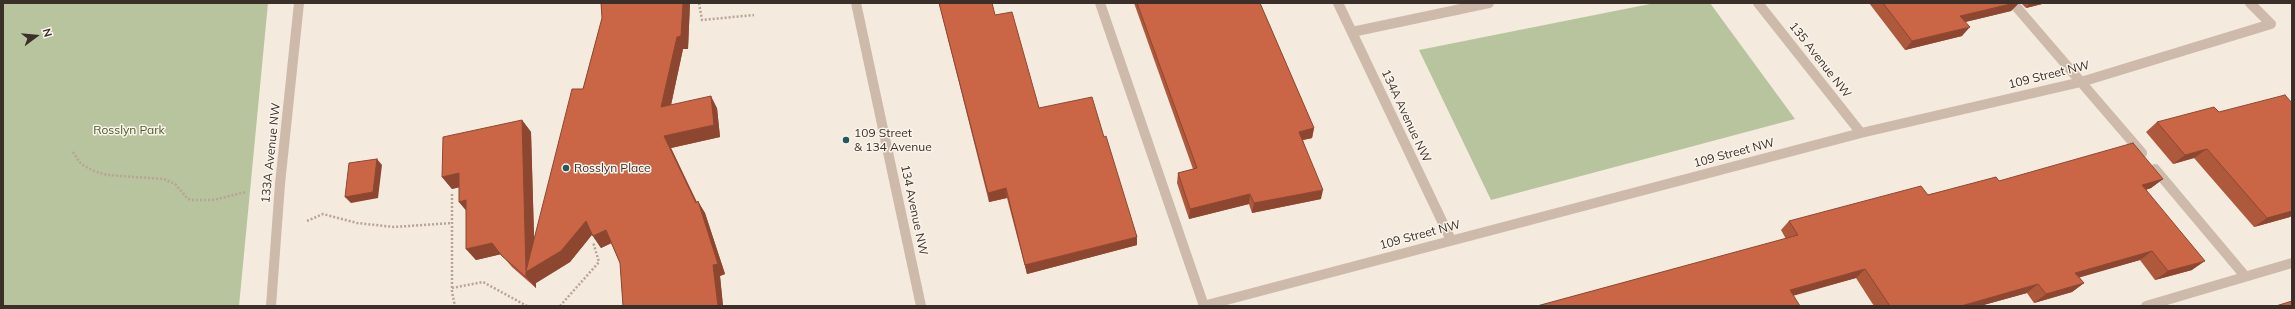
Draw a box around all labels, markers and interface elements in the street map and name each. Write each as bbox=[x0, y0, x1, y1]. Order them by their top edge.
north arrow bbox=[16, 16, 56, 56]
street label: 135 Avenue NW bbox=[1786, 19, 1854, 101]
text: N bbox=[40, 27, 55, 39]
street label: 109 Street NW bbox=[2007, 58, 2091, 92]
street label: 134A Avenue NW bbox=[1378, 67, 1434, 165]
street label: 133A Avenue NW bbox=[259, 102, 283, 204]
park label: Rosslyn Park bbox=[93, 123, 165, 137]
place label: 109 Street & 134 Avenue bbox=[854, 126, 932, 154]
marker: 109 Street & 134 Avenue bbox=[841, 135, 851, 145]
street label: 109 Street NW bbox=[1692, 135, 1776, 171]
place label: Rosslyn Place bbox=[574, 161, 651, 175]
marker: Rosslyn Place bbox=[561, 163, 571, 173]
street label: 134 Avenue NW bbox=[897, 164, 931, 256]
street label: 109 Street NW bbox=[1378, 217, 1462, 253]

